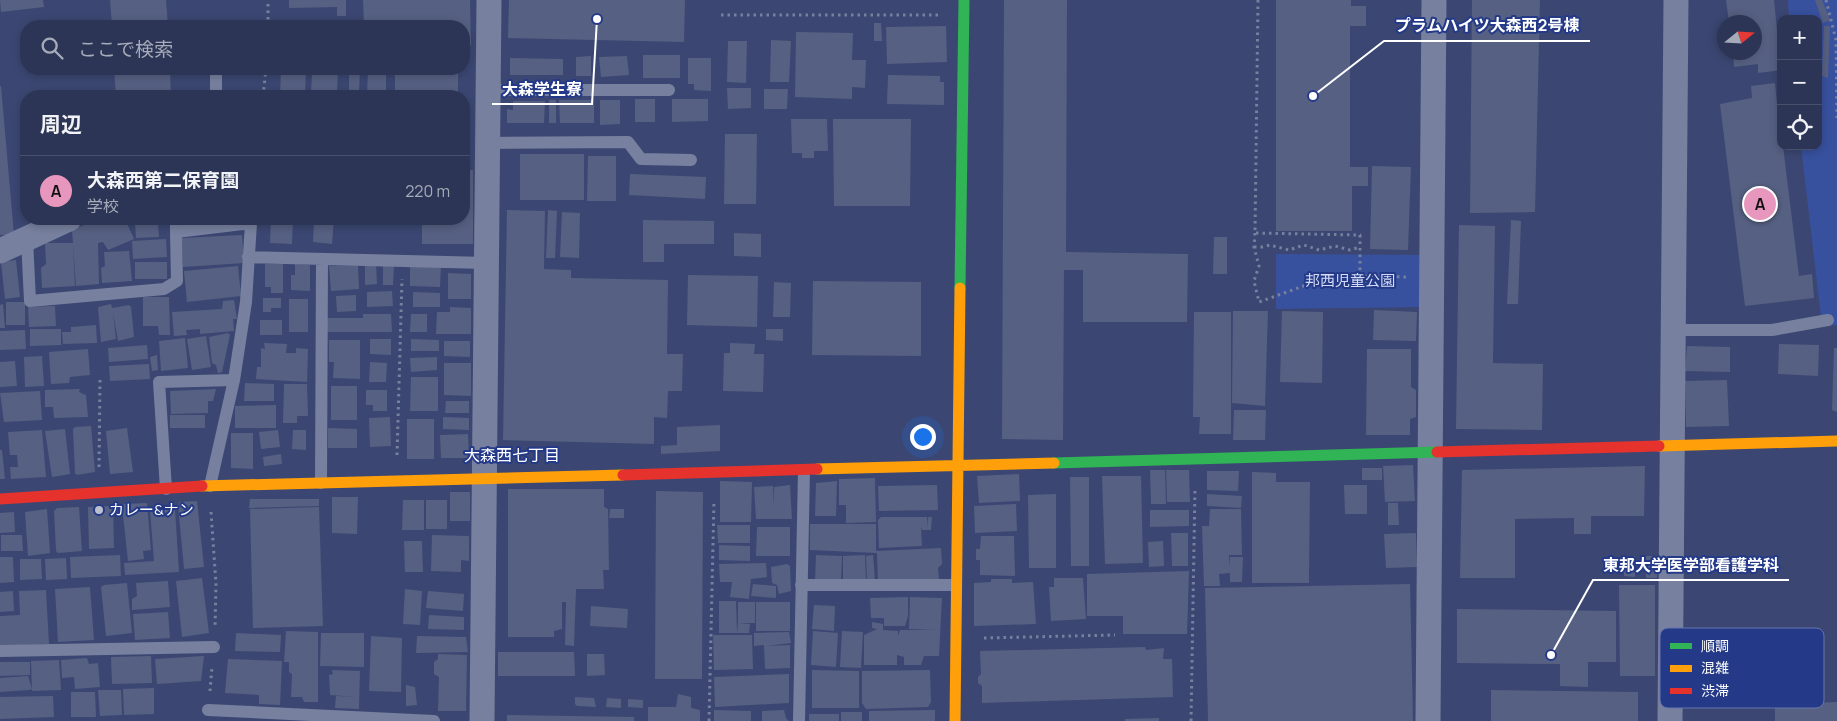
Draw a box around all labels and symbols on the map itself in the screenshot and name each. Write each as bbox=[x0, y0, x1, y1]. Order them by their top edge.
callout: プラムハイツ大森西2号棟 bbox=[1384, 10, 1590, 41]
text: プラムハイツ大森西2号棟 bbox=[1395, 14, 1579, 36]
north arrow bbox=[1717, 15, 1762, 60]
callout: 大森学生寮 bbox=[492, 73, 592, 104]
text: 大森学生寮 bbox=[502, 78, 582, 100]
pin: A bbox=[1744, 185, 1776, 223]
park label: 邦西児童公園 bbox=[1305, 270, 1395, 291]
your location bbox=[910, 424, 936, 450]
district label: 大森西七丁目 bbox=[464, 444, 560, 466]
place label: カレー&ナン bbox=[109, 499, 194, 520]
marker: カレー&ナン bbox=[93, 504, 105, 516]
callout: 東邦大学医学部看護学科 bbox=[1593, 549, 1789, 580]
text: 東邦大学医学部看護学科 bbox=[1603, 554, 1779, 576]
legend bbox=[1660, 628, 1824, 708]
text: 順調 bbox=[1701, 636, 1729, 655]
text: 混雑 bbox=[1701, 658, 1729, 677]
text: 渋滞 bbox=[1701, 681, 1729, 700]

